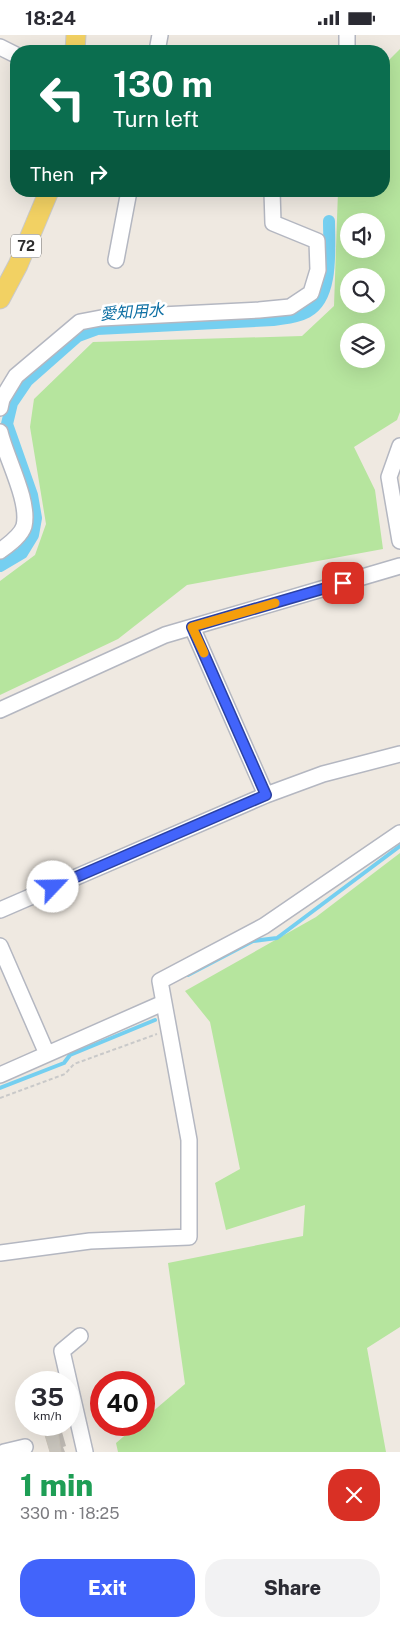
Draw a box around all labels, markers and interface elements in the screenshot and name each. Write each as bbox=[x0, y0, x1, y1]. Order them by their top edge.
text: 18:24 bbox=[25, 7, 76, 29]
text: 130 m bbox=[113, 64, 213, 105]
icon: left bbox=[30, 65, 95, 130]
text: Turn left bbox=[113, 106, 199, 132]
icon: right bbox=[84, 160, 112, 188]
text: Then bbox=[30, 163, 74, 185]
map controls bbox=[340, 213, 385, 368]
button: sound bbox=[340, 213, 385, 258]
road number: 72 bbox=[11, 235, 41, 257]
button: search bbox=[340, 268, 385, 313]
water label: 愛知用水 bbox=[99, 300, 167, 324]
button: layers bbox=[340, 323, 385, 368]
pin bbox=[322, 562, 364, 604]
icon: arrive bbox=[329, 569, 357, 597]
position arrow bbox=[26, 860, 78, 912]
speed limit sign: 40 bbox=[90, 1371, 155, 1436]
text: 35 bbox=[31, 1382, 64, 1412]
text: km/h bbox=[33, 1409, 62, 1423]
text: 1 min bbox=[20, 1467, 93, 1503]
button: close bbox=[328, 1469, 380, 1521]
text: 330 m · 18:25 bbox=[20, 1504, 119, 1523]
button: Exit bbox=[20, 1559, 195, 1617]
button: Share bbox=[205, 1559, 380, 1617]

